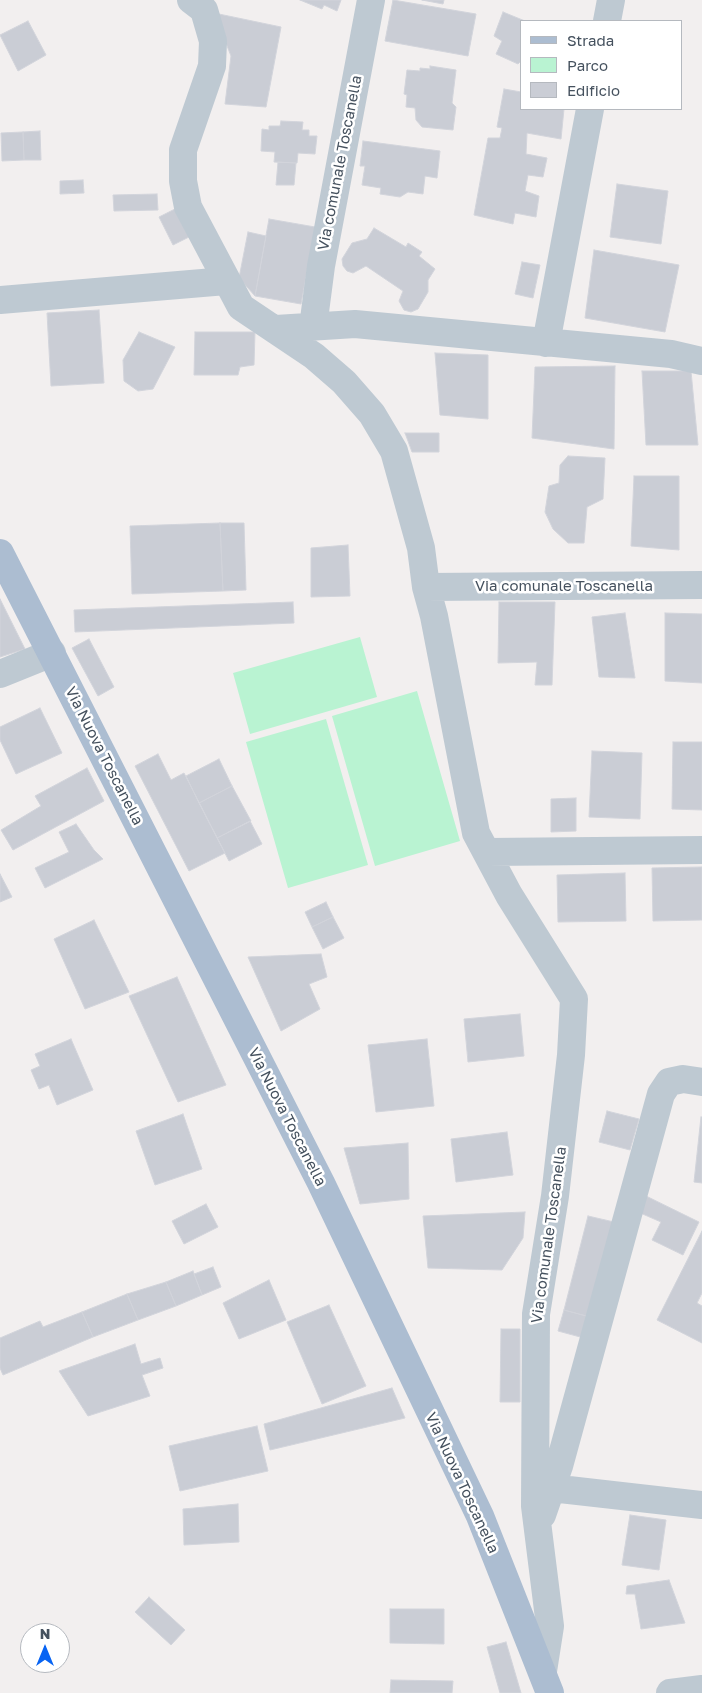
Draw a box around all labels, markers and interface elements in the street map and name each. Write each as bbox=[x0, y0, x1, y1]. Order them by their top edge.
legend bbox=[520, 20, 682, 110]
text: Strada bbox=[567, 31, 614, 49]
text: Parco bbox=[567, 56, 608, 74]
street label: Via comunale Toscanella bbox=[314, 74, 366, 252]
text: Edificio bbox=[567, 81, 620, 99]
street label: Via comunale Toscanella bbox=[475, 577, 653, 595]
street label: Via Nuova Toscanella bbox=[61, 684, 147, 828]
street label: Via Nuova Toscanella bbox=[244, 1045, 330, 1189]
street label: Via comunale Toscanella bbox=[528, 1146, 570, 1324]
street label: Via Nuova Toscanella bbox=[421, 1410, 503, 1556]
north arrow bbox=[20, 1623, 70, 1673]
text: N bbox=[40, 1625, 50, 1642]

